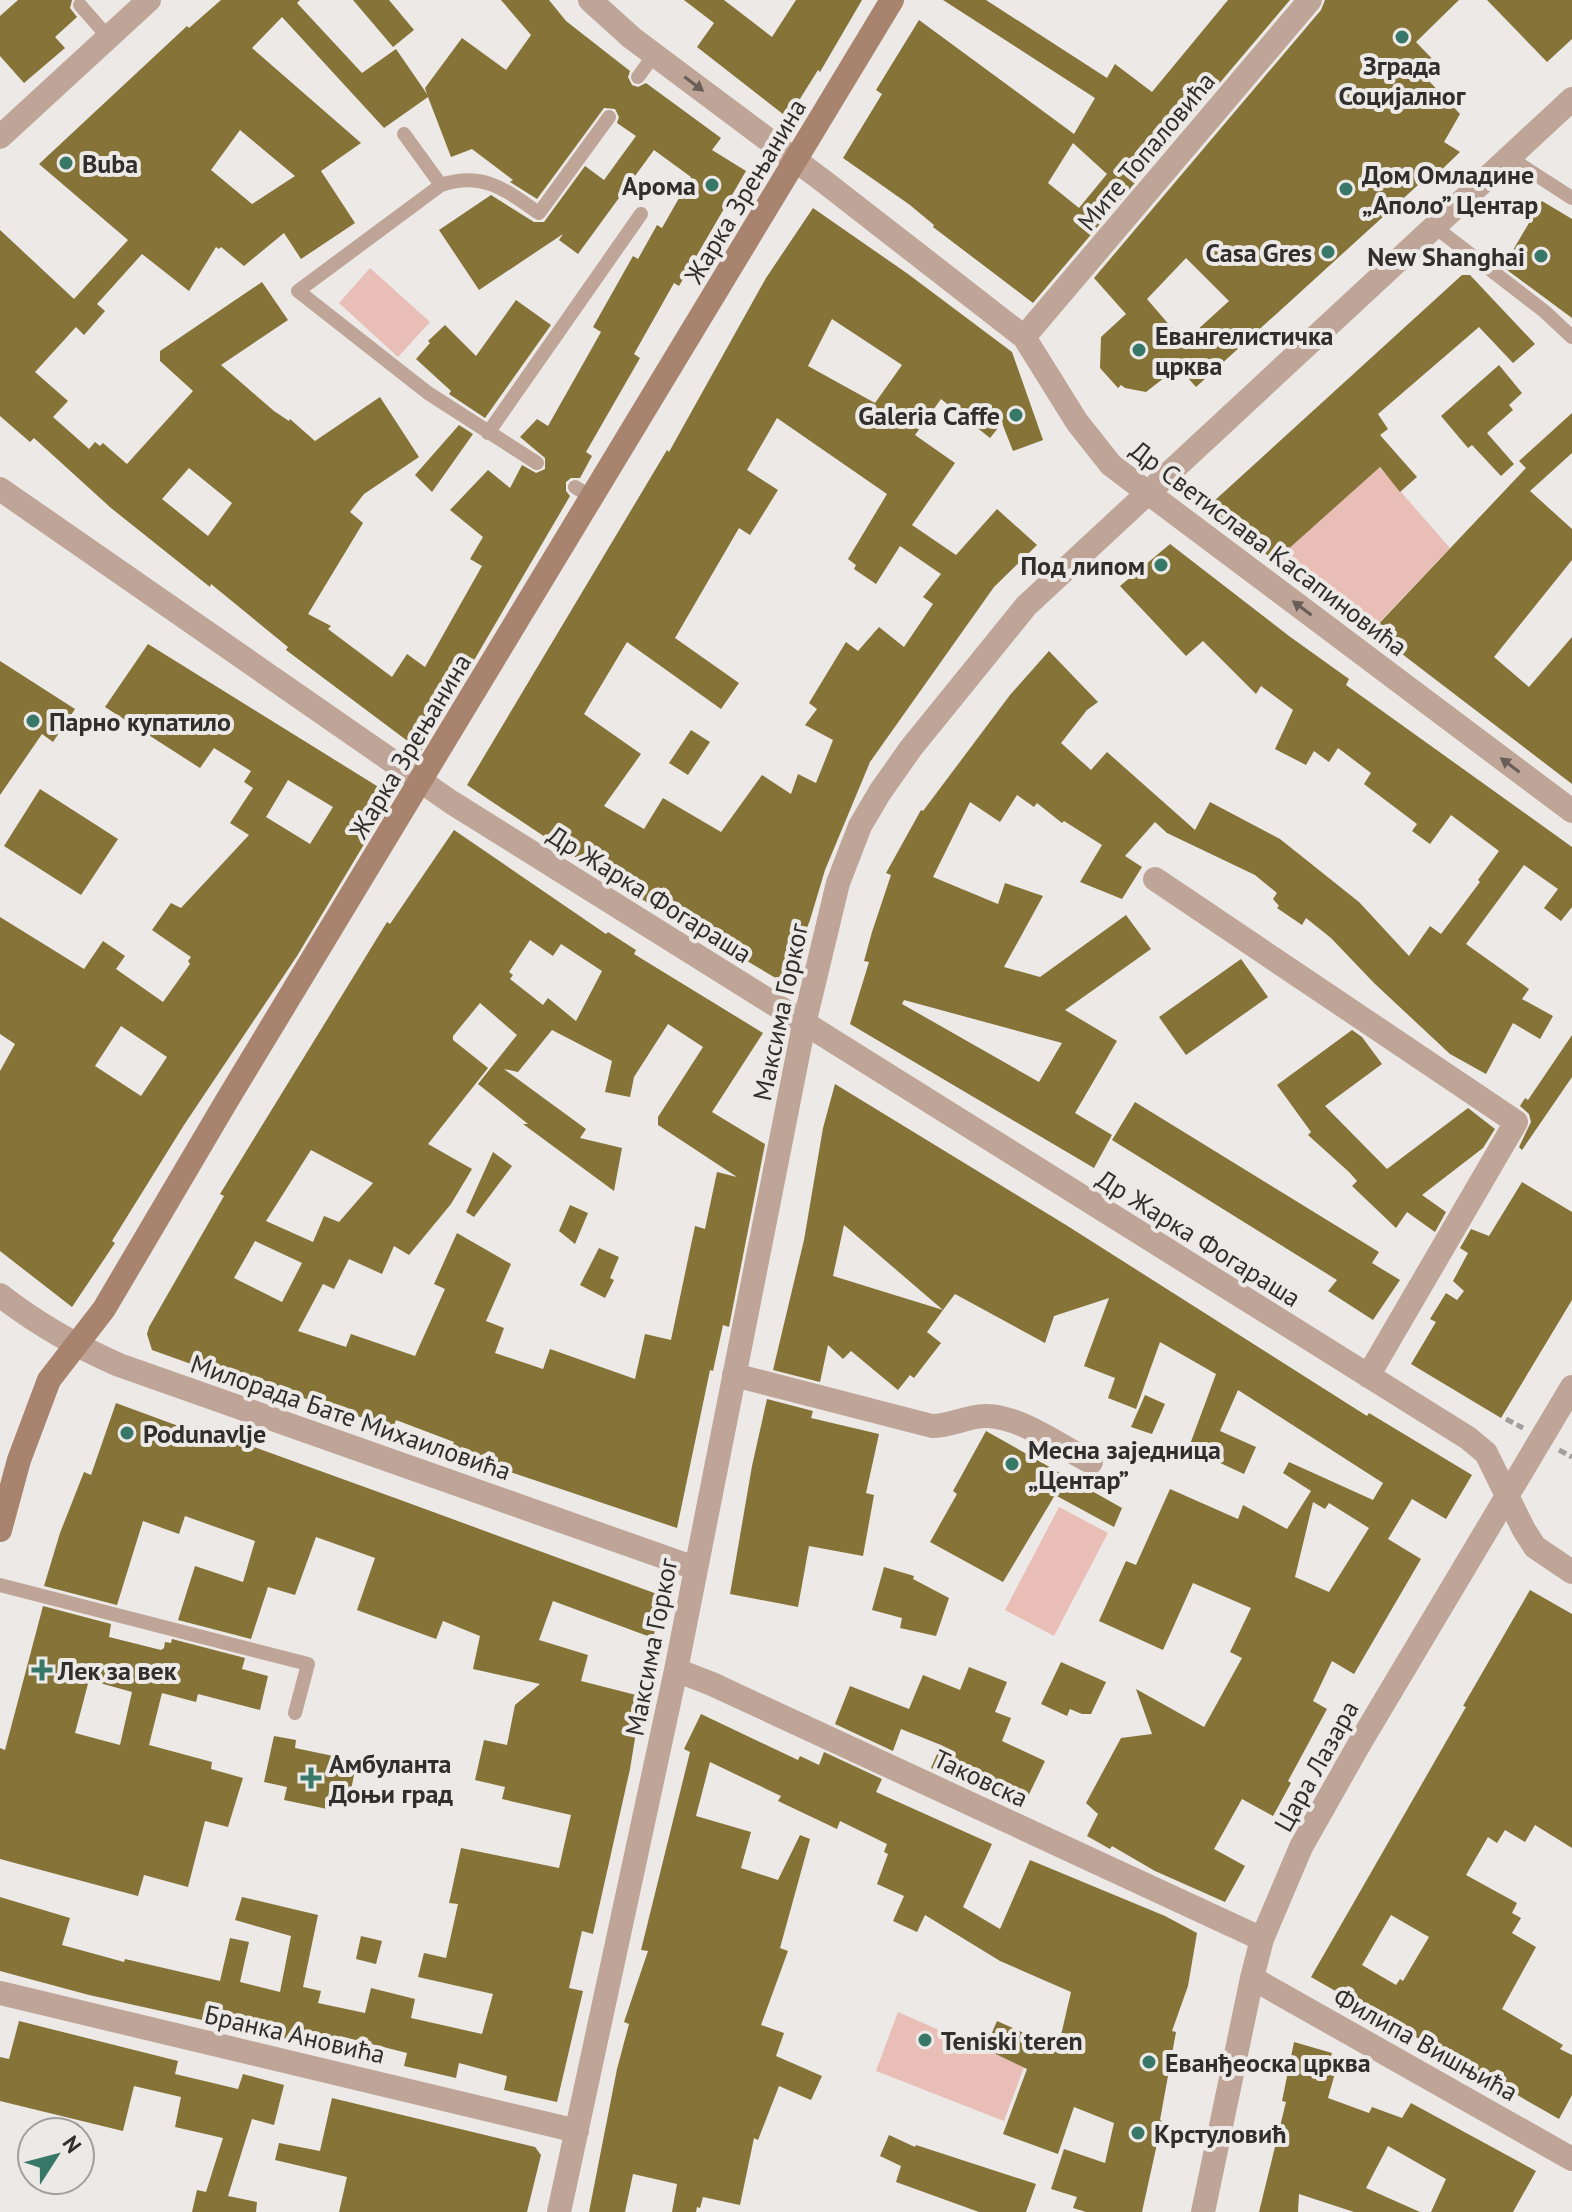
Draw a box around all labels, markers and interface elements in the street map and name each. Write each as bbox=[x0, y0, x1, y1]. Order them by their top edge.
marker: Зграда Социјалног bbox=[1393, 28, 1411, 46]
place label: Зграда Социјалног bbox=[1338, 49, 1466, 112]
street label: Мите Топаловића bbox=[1070, 65, 1222, 237]
one-way arrow bbox=[684, 76, 704, 92]
street label: Жарка Зрењанина bbox=[676, 93, 813, 290]
place label: Buba bbox=[82, 147, 138, 180]
marker: Buba bbox=[57, 154, 75, 172]
place label: Дом Омладине „Аполо” Центар bbox=[1362, 158, 1538, 221]
place label: Арома bbox=[622, 169, 696, 202]
marker: Арома bbox=[703, 176, 721, 194]
marker: Дом Омладине „Аполо” Центар bbox=[1337, 180, 1355, 198]
place label: Casa Gres bbox=[1206, 236, 1312, 269]
place label: New Shanghai bbox=[1367, 240, 1525, 273]
marker: Casa Gres bbox=[1319, 243, 1337, 261]
marker: New Shanghai bbox=[1532, 247, 1550, 265]
place label: Евангелистичка црква bbox=[1155, 319, 1334, 382]
marker: Евангелистичка црква bbox=[1130, 341, 1148, 359]
place label: Galeria Caffe bbox=[858, 399, 1000, 432]
marker: Galeria Caffe bbox=[1007, 406, 1025, 424]
street label: Др Светислава Касапиновића bbox=[1124, 433, 1414, 663]
place label: Под липом bbox=[1020, 549, 1145, 582]
marker: Под липом bbox=[1152, 556, 1170, 574]
one-way arrow bbox=[1291, 601, 1312, 617]
street label: Жарка Зрењанина bbox=[341, 648, 478, 845]
place label: Парно купатило bbox=[49, 705, 231, 738]
marker: Парно купатило bbox=[24, 712, 42, 730]
one-way arrow bbox=[1499, 757, 1520, 773]
street label: Др Жарка Фогараша bbox=[542, 818, 758, 970]
street label: Максима Горког bbox=[745, 920, 815, 1104]
street label: Др Жарка Фогараша bbox=[1091, 1162, 1307, 1314]
street label: Милорада Бате Михаиловића bbox=[187, 1347, 515, 1487]
place label: Podunavlje bbox=[143, 1417, 266, 1450]
marker: Podunavlje bbox=[118, 1424, 136, 1442]
place label: Месна заједница „Центар” bbox=[1028, 1433, 1221, 1496]
marker: Месна заједница „Центар” bbox=[1003, 1455, 1021, 1473]
street label: Максима Горког bbox=[618, 1555, 684, 1739]
place label: Лек за век bbox=[57, 1654, 177, 1687]
marker: Лек за век bbox=[33, 1661, 51, 1679]
street label: Цара Лазара bbox=[1266, 1695, 1366, 1837]
street label: Таковска bbox=[928, 1742, 1034, 1814]
place label: Амбуланта Доњи град bbox=[329, 1747, 453, 1810]
marker: Амбуланта Доњи град bbox=[300, 1767, 322, 1789]
street label: Филипа Вишњића bbox=[1328, 1980, 1524, 2108]
street label: Бранка Ановића bbox=[202, 1997, 388, 2071]
place label: Teniski teren bbox=[941, 2024, 1083, 2057]
marker: Teniski teren bbox=[916, 2031, 934, 2049]
place label: Еванђеоска црква bbox=[1165, 2046, 1371, 2079]
marker: Еванђеоска црква bbox=[1140, 2053, 1158, 2071]
north arrow bbox=[16, 2116, 96, 2196]
place label: Крстуловић bbox=[1154, 2117, 1286, 2150]
marker: Крстуловић bbox=[1129, 2124, 1147, 2142]
text: N bbox=[57, 2130, 88, 2158]

